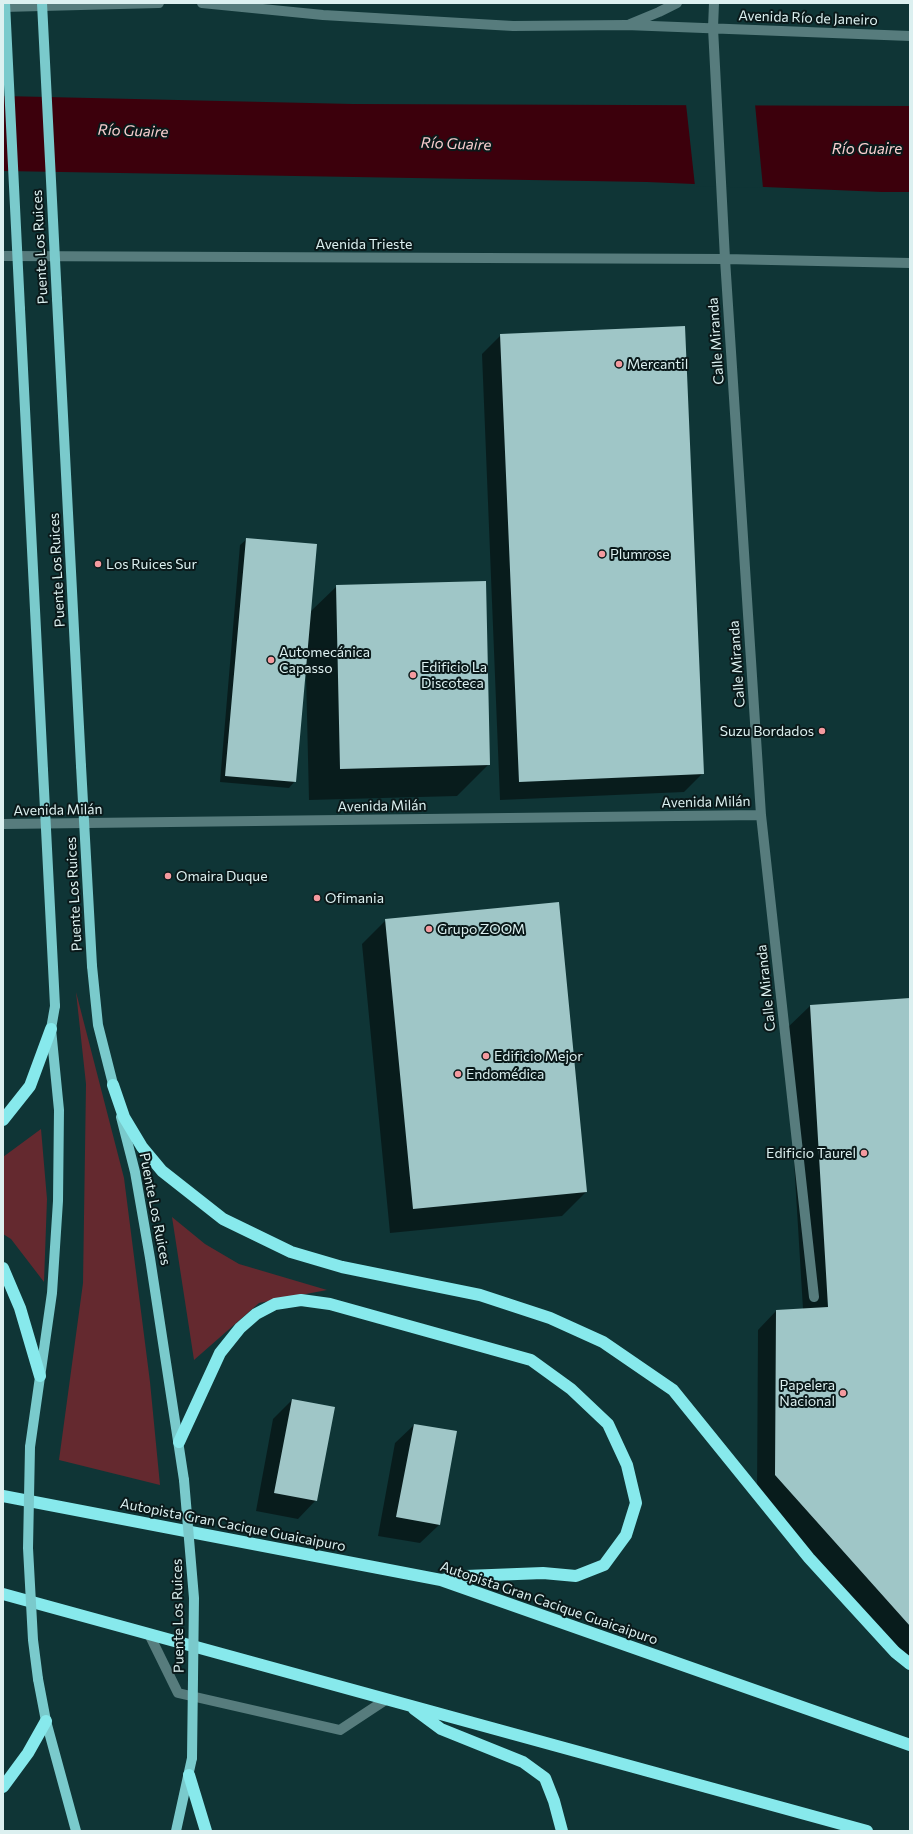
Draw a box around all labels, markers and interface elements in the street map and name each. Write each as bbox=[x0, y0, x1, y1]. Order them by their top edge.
street label: Avenida Río de Janeiro bbox=[738, 7, 878, 29]
water label: Río Guaire bbox=[97, 121, 169, 141]
water label: Río Guaire bbox=[420, 134, 492, 154]
water label: Río Guaire bbox=[832, 140, 902, 158]
street label: Puente Los Ruices bbox=[29, 189, 51, 305]
street label: Avenida Trieste bbox=[316, 236, 412, 252]
street label: Calle Miranda bbox=[705, 297, 727, 385]
place label: Mercantil bbox=[627, 356, 688, 372]
marker: Mercantil bbox=[614, 359, 624, 369]
street label: Puente Los Ruices bbox=[46, 512, 68, 628]
place label: Plumrose bbox=[610, 546, 670, 562]
marker: Plumrose bbox=[597, 549, 607, 559]
place label: Los Ruices Sur bbox=[106, 556, 197, 572]
marker: Los Ruices Sur bbox=[93, 559, 103, 569]
street label: Calle Miranda bbox=[726, 620, 748, 708]
place label: Automecánica Capasso bbox=[279, 644, 370, 676]
marker: Automecánica Capasso bbox=[266, 655, 276, 665]
place label: Edificio La Discoteca bbox=[421, 659, 487, 692]
marker: Edificio La Discoteca bbox=[408, 670, 418, 680]
place label: Suzu Bordados bbox=[720, 723, 814, 739]
marker: Suzu Bordados bbox=[817, 726, 827, 736]
street label: Avenida Milán bbox=[661, 793, 751, 811]
street label: Avenida Milán bbox=[337, 797, 427, 815]
street label: Avenida Milán bbox=[13, 801, 103, 819]
street label: Puente Los Ruices bbox=[63, 836, 85, 952]
place label: Omaira Duque bbox=[176, 868, 268, 884]
marker: Omaira Duque bbox=[163, 871, 173, 881]
place label: Ofimania bbox=[325, 890, 384, 906]
marker: Ofimania bbox=[312, 893, 322, 903]
place label: Grupo ZOOM bbox=[437, 921, 525, 937]
marker: Grupo ZOOM bbox=[424, 924, 434, 934]
street label: Calle Miranda bbox=[753, 944, 779, 1032]
place label: Edificio Mejor bbox=[494, 1048, 583, 1064]
marker: Edificio Mejor bbox=[481, 1051, 491, 1061]
place label: Endomédica bbox=[466, 1066, 544, 1082]
marker: Endomédica bbox=[453, 1069, 463, 1079]
place label: Edificio Taurel bbox=[766, 1145, 856, 1161]
marker: Edificio Taurel bbox=[859, 1148, 869, 1158]
street label: Puente Los Ruices bbox=[136, 1151, 174, 1267]
place label: Papelera Nacional bbox=[779, 1377, 835, 1410]
marker: Papelera Nacional bbox=[838, 1388, 848, 1398]
street label: Autopista Gran Cacique Guaicaipuro bbox=[119, 1495, 347, 1555]
street label: Autopista Gran Cacique Guaicaipuro bbox=[438, 1558, 660, 1648]
street label: Puente Los Ruices bbox=[169, 1559, 187, 1673]

